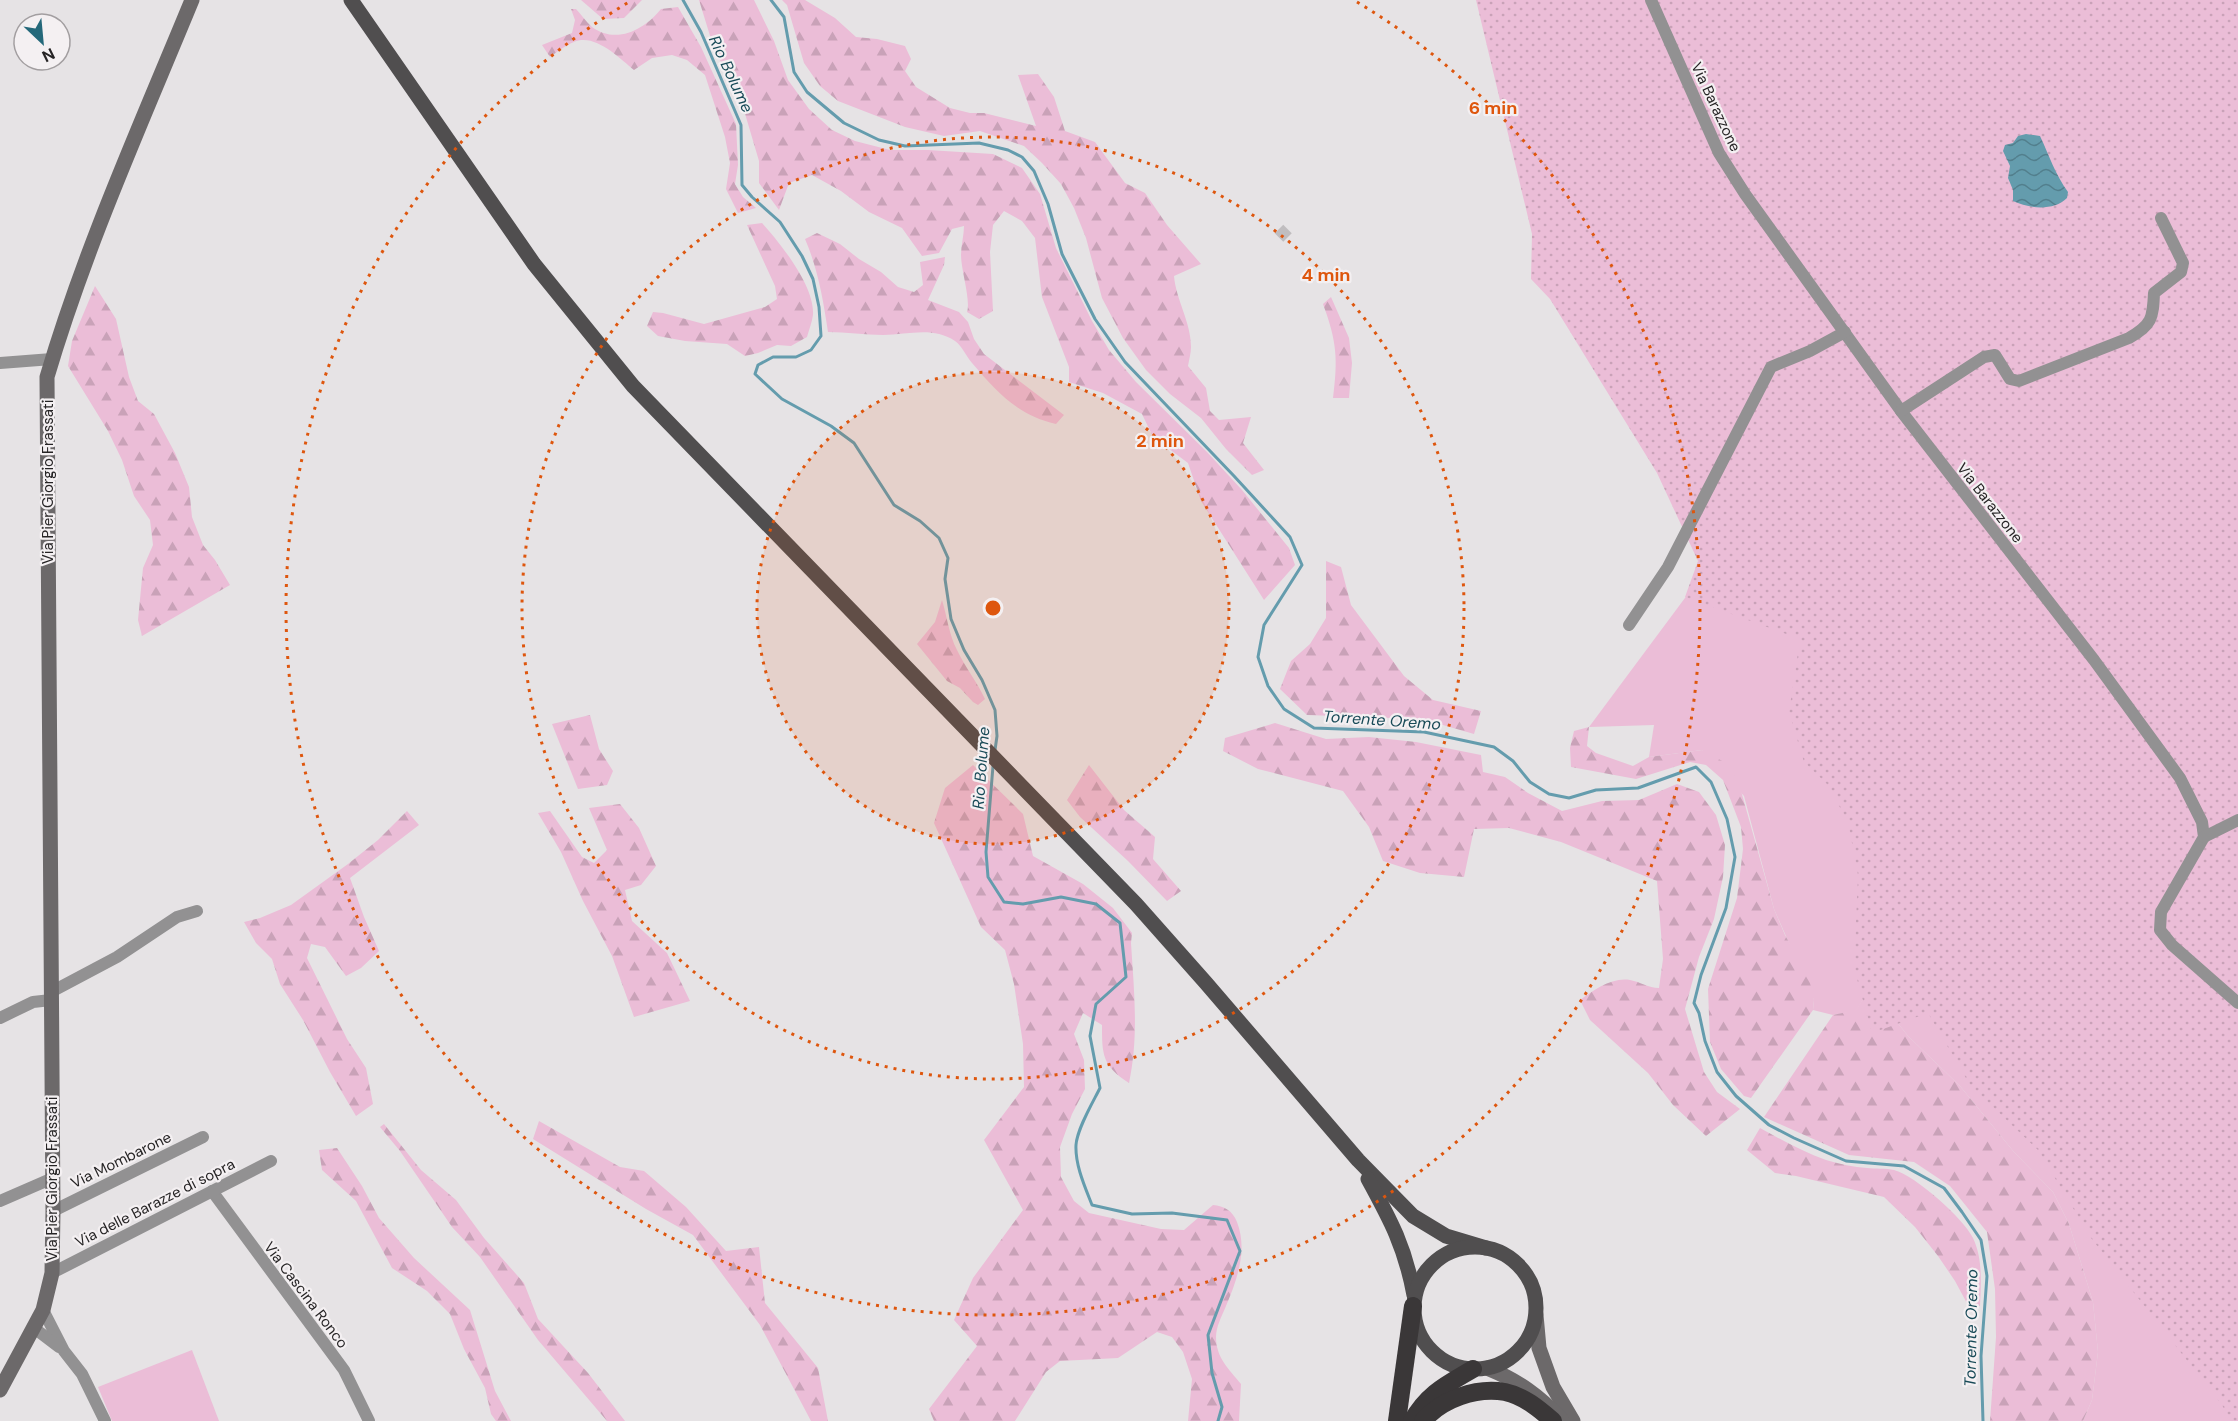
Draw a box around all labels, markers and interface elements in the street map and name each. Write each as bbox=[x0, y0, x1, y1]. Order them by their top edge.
north arrow bbox=[12, 12, 72, 72]
water label: Rio Bolume bbox=[704, 32, 758, 116]
text: N bbox=[39, 43, 58, 67]
street label: Via Barazzone bbox=[1687, 59, 1745, 155]
text: 6 min bbox=[1469, 96, 1517, 120]
text: 4 min bbox=[1302, 263, 1350, 287]
street label: Via Pier Giorgio Frassati bbox=[38, 400, 58, 564]
text: 2 min bbox=[1136, 429, 1184, 453]
street label: Via Barazzone bbox=[1952, 459, 2028, 547]
centre of rings bbox=[983, 598, 1003, 618]
water label: Torrente Oremo bbox=[1322, 705, 1442, 735]
water label: Rio Bolume bbox=[968, 726, 994, 810]
street label: Via Pier Giorgio Frassati bbox=[42, 1097, 62, 1261]
street label: Via Mombarone bbox=[67, 1127, 175, 1193]
street label: Via delle Barazze di sopra bbox=[72, 1154, 238, 1252]
street label: Via Cascina Ronco bbox=[259, 1238, 353, 1352]
water label: Torrente Oremo bbox=[1959, 1269, 1983, 1387]

